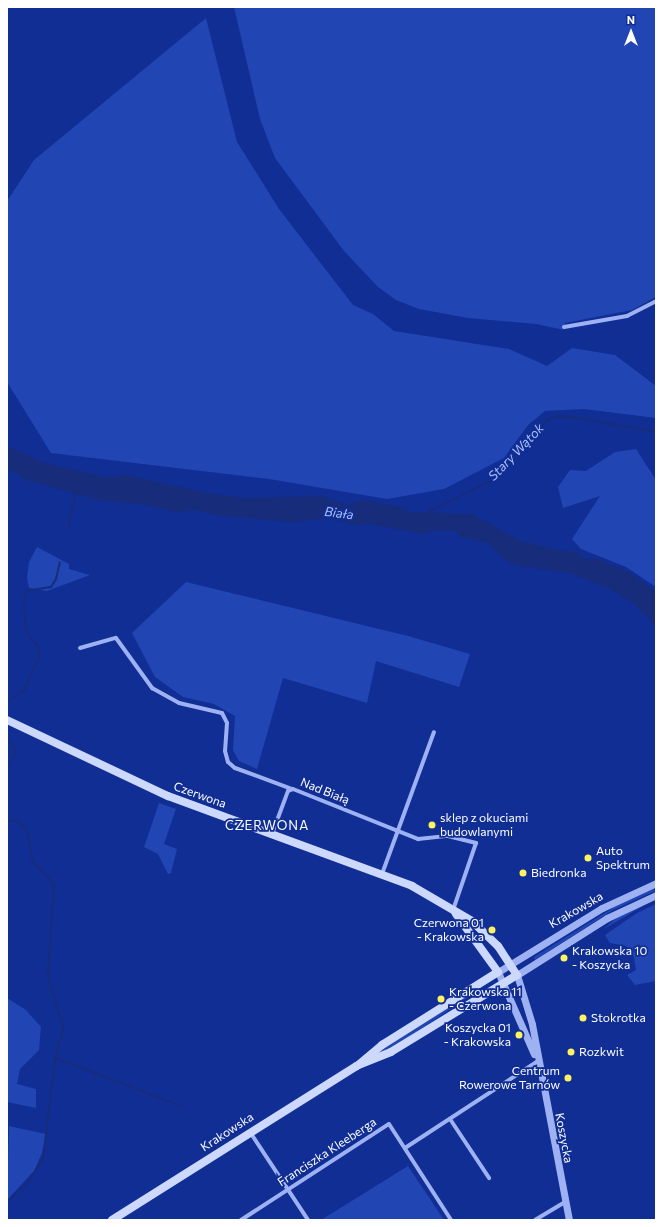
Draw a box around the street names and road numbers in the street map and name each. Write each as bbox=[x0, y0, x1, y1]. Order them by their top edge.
street label: Nad Białą bbox=[298, 775, 352, 807]
street label: Czerwona bbox=[172, 779, 228, 811]
street label: Krakowska bbox=[546, 889, 606, 931]
street label: Krakowska bbox=[198, 1110, 256, 1154]
street label: Koszycka bbox=[552, 1112, 576, 1164]
street label: Franciszka Kleeberga bbox=[275, 1115, 379, 1189]

